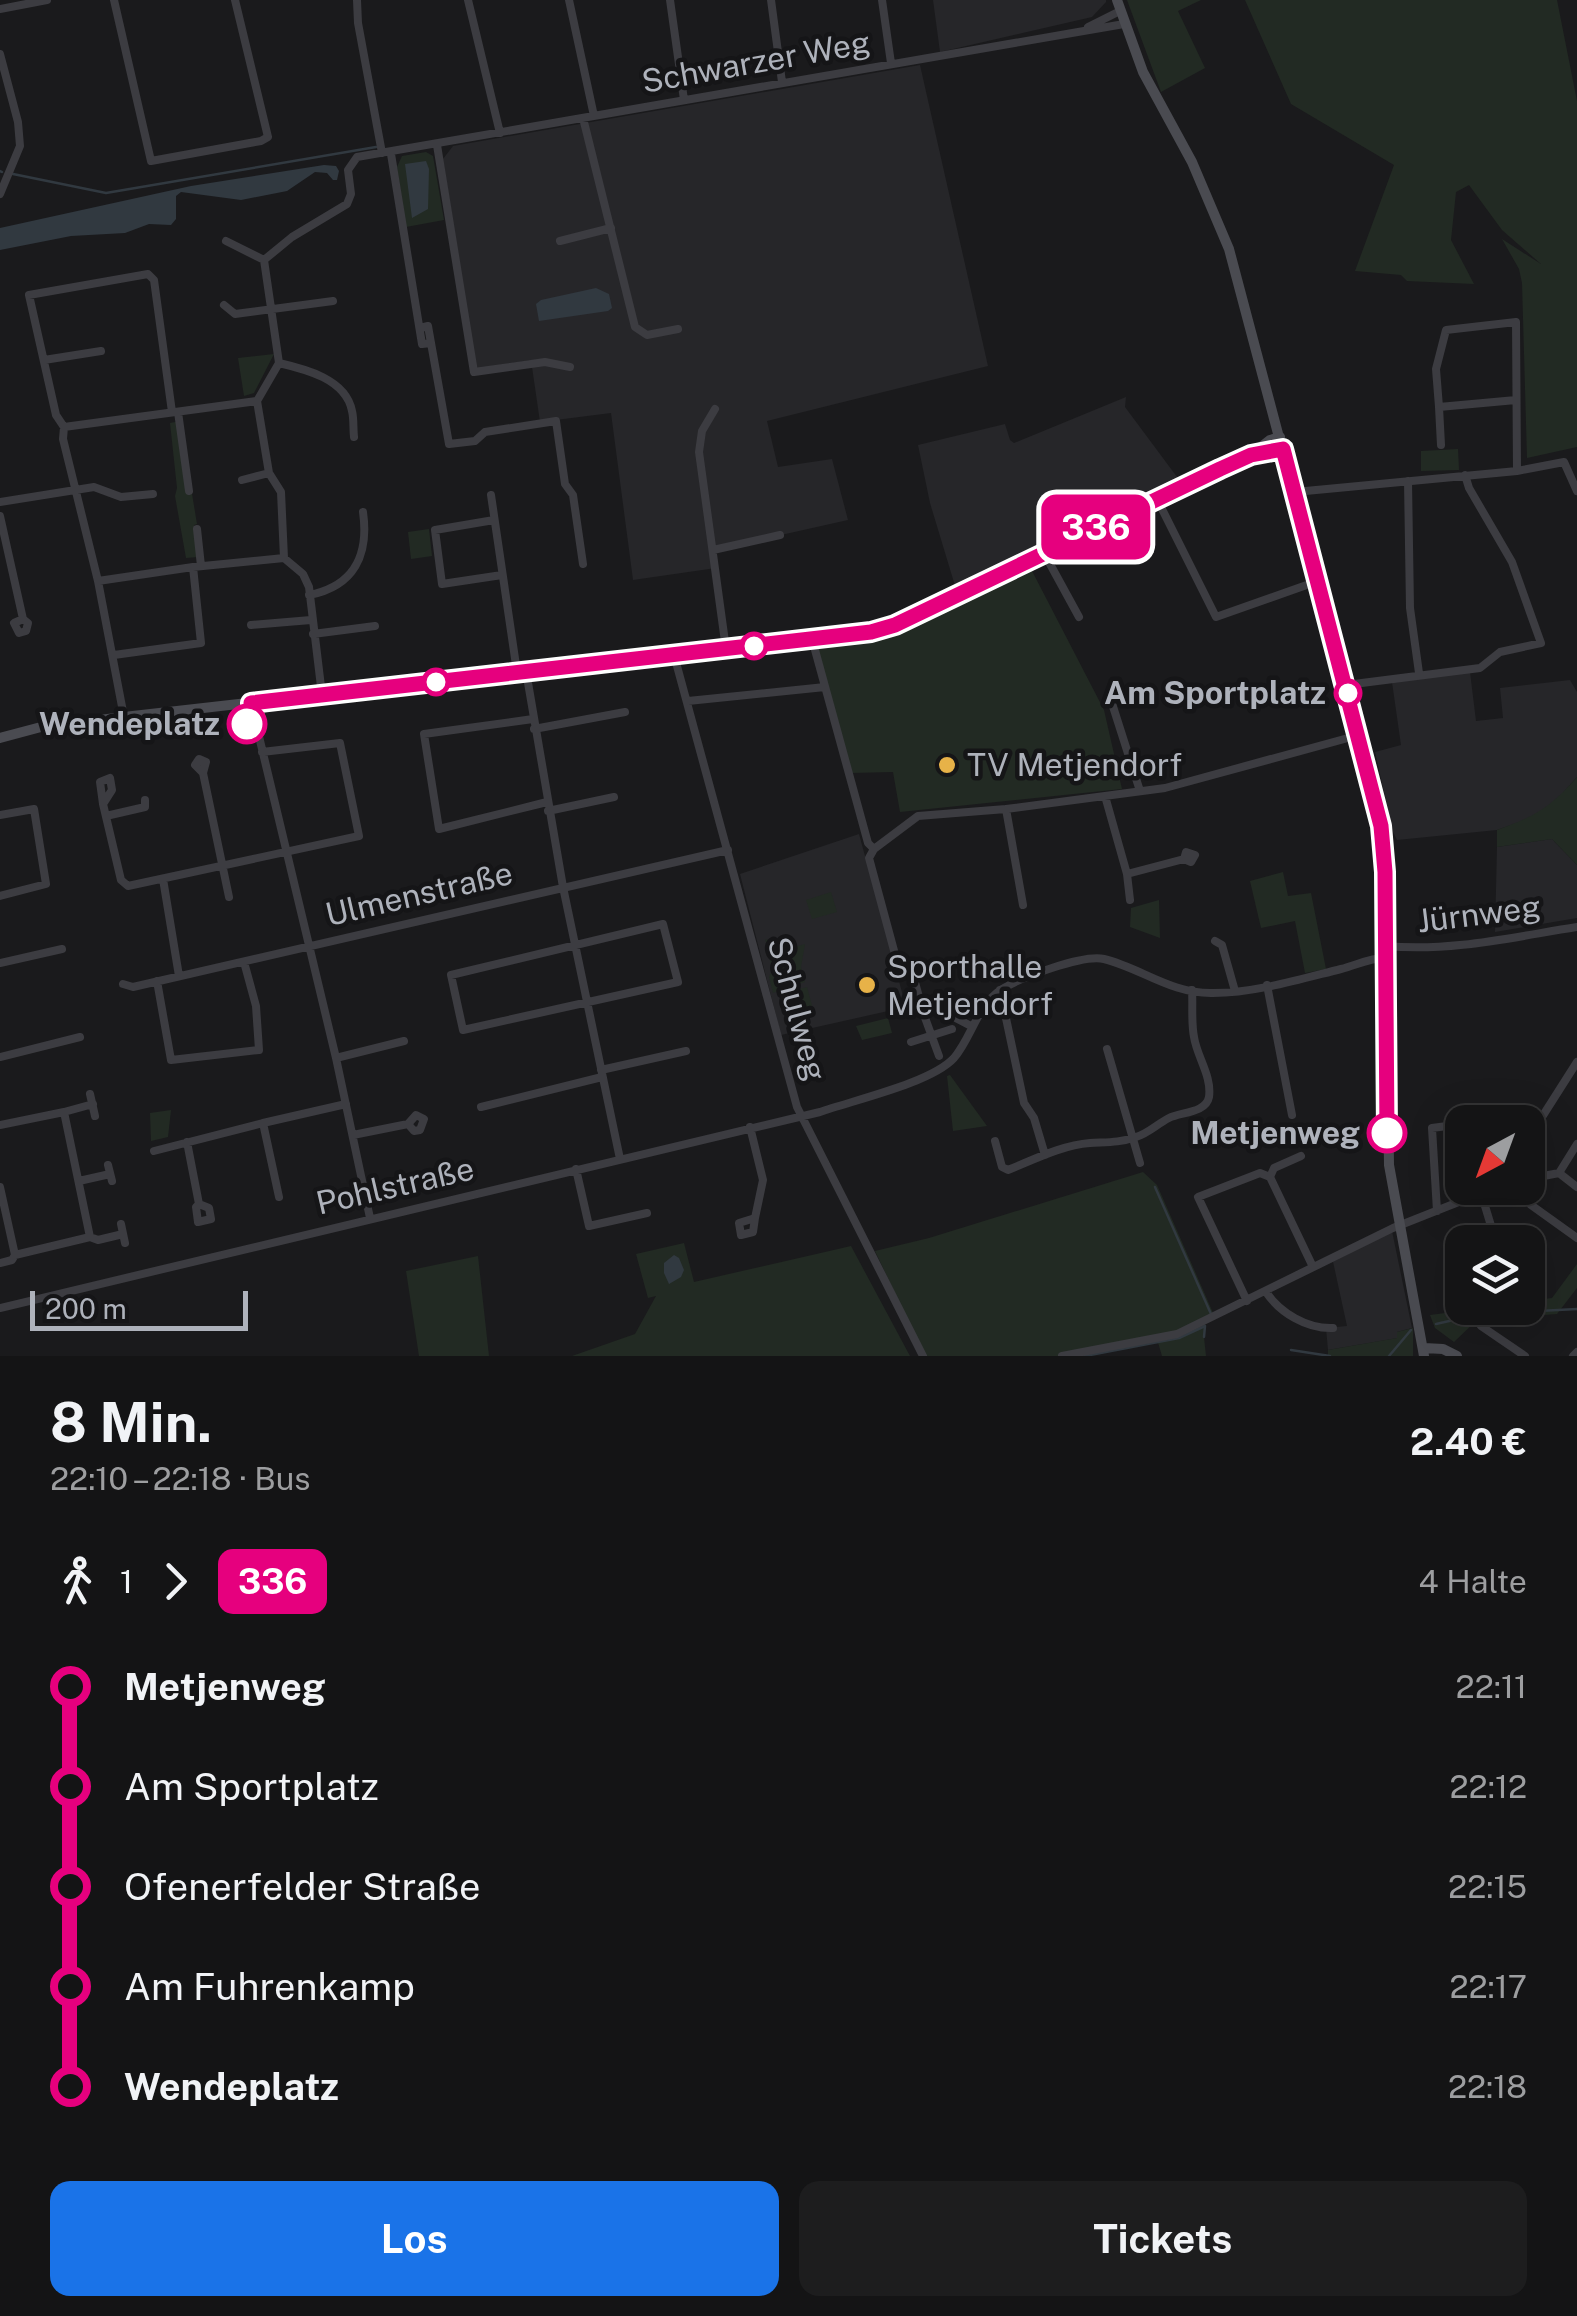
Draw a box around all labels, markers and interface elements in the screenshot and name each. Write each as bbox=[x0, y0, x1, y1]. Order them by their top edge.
street label: Schwarzer Weg bbox=[639, 23, 873, 100]
line badge: 336 bbox=[1038, 494, 1154, 560]
text: 336 bbox=[1061, 507, 1131, 548]
unlabelled marker bbox=[741, 633, 767, 659]
unlabelled marker bbox=[423, 669, 449, 695]
place label: Am Sportplatz bbox=[1104, 674, 1326, 711]
marker: Am Sportplatz bbox=[1335, 680, 1361, 706]
place label: Wendeplatz bbox=[39, 705, 220, 742]
marker: Wendeplatz bbox=[228, 705, 266, 743]
place label: TV Metjendorf bbox=[967, 746, 1182, 783]
marker: TV Metjendorf bbox=[936, 754, 958, 776]
street label: Ulmenstraße bbox=[322, 854, 516, 933]
street label: Jürnweg bbox=[1415, 888, 1543, 939]
street label: Schulweg bbox=[761, 933, 834, 1085]
place label: Sporthalle Metjendorf bbox=[887, 948, 1053, 1022]
marker: Sporthalle Metjendorf bbox=[856, 974, 878, 996]
north arrow bbox=[1445, 1105, 1545, 1205]
map controls bbox=[1445, 1105, 1545, 1325]
place label: Metjenweg bbox=[1190, 1114, 1360, 1151]
marker: Metjenweg bbox=[1368, 1114, 1406, 1152]
street label: Pohlstraße bbox=[312, 1149, 477, 1222]
button: layers bbox=[1445, 1225, 1545, 1325]
scale bar bbox=[30, 1286, 248, 1330]
text: 200 m bbox=[45, 1292, 127, 1325]
text: 8 Min. bbox=[50, 1390, 212, 1454]
text: 2.40 € bbox=[1410, 1419, 1527, 1464]
text: 22:10 – 22:18 · Bus bbox=[50, 1460, 310, 1497]
icon: walk bbox=[50, 1554, 105, 1609]
icon: forward bbox=[148, 1554, 203, 1609]
text: 336 bbox=[238, 1561, 307, 1602]
text: 1 bbox=[120, 1563, 133, 1600]
text: 4 Halte bbox=[1418, 1563, 1527, 1600]
text: Metjenweg bbox=[124, 1664, 326, 1709]
text: 22:11 bbox=[1456, 1668, 1527, 1705]
text: Am Sportplatz bbox=[124, 1764, 379, 1809]
text: 22:12 bbox=[1450, 1768, 1527, 1805]
text: Ofenerfelder Straße bbox=[124, 1864, 481, 1909]
text: 22:15 bbox=[1448, 1868, 1527, 1905]
text: Am Fuhrenkamp bbox=[124, 1964, 415, 2009]
text: 22:17 bbox=[1449, 1968, 1527, 2005]
text: Wendeplatz bbox=[124, 2064, 339, 2109]
text: 22:18 bbox=[1448, 2068, 1527, 2105]
button: Los bbox=[50, 2181, 779, 2296]
button: Tickets bbox=[799, 2181, 1527, 2296]

